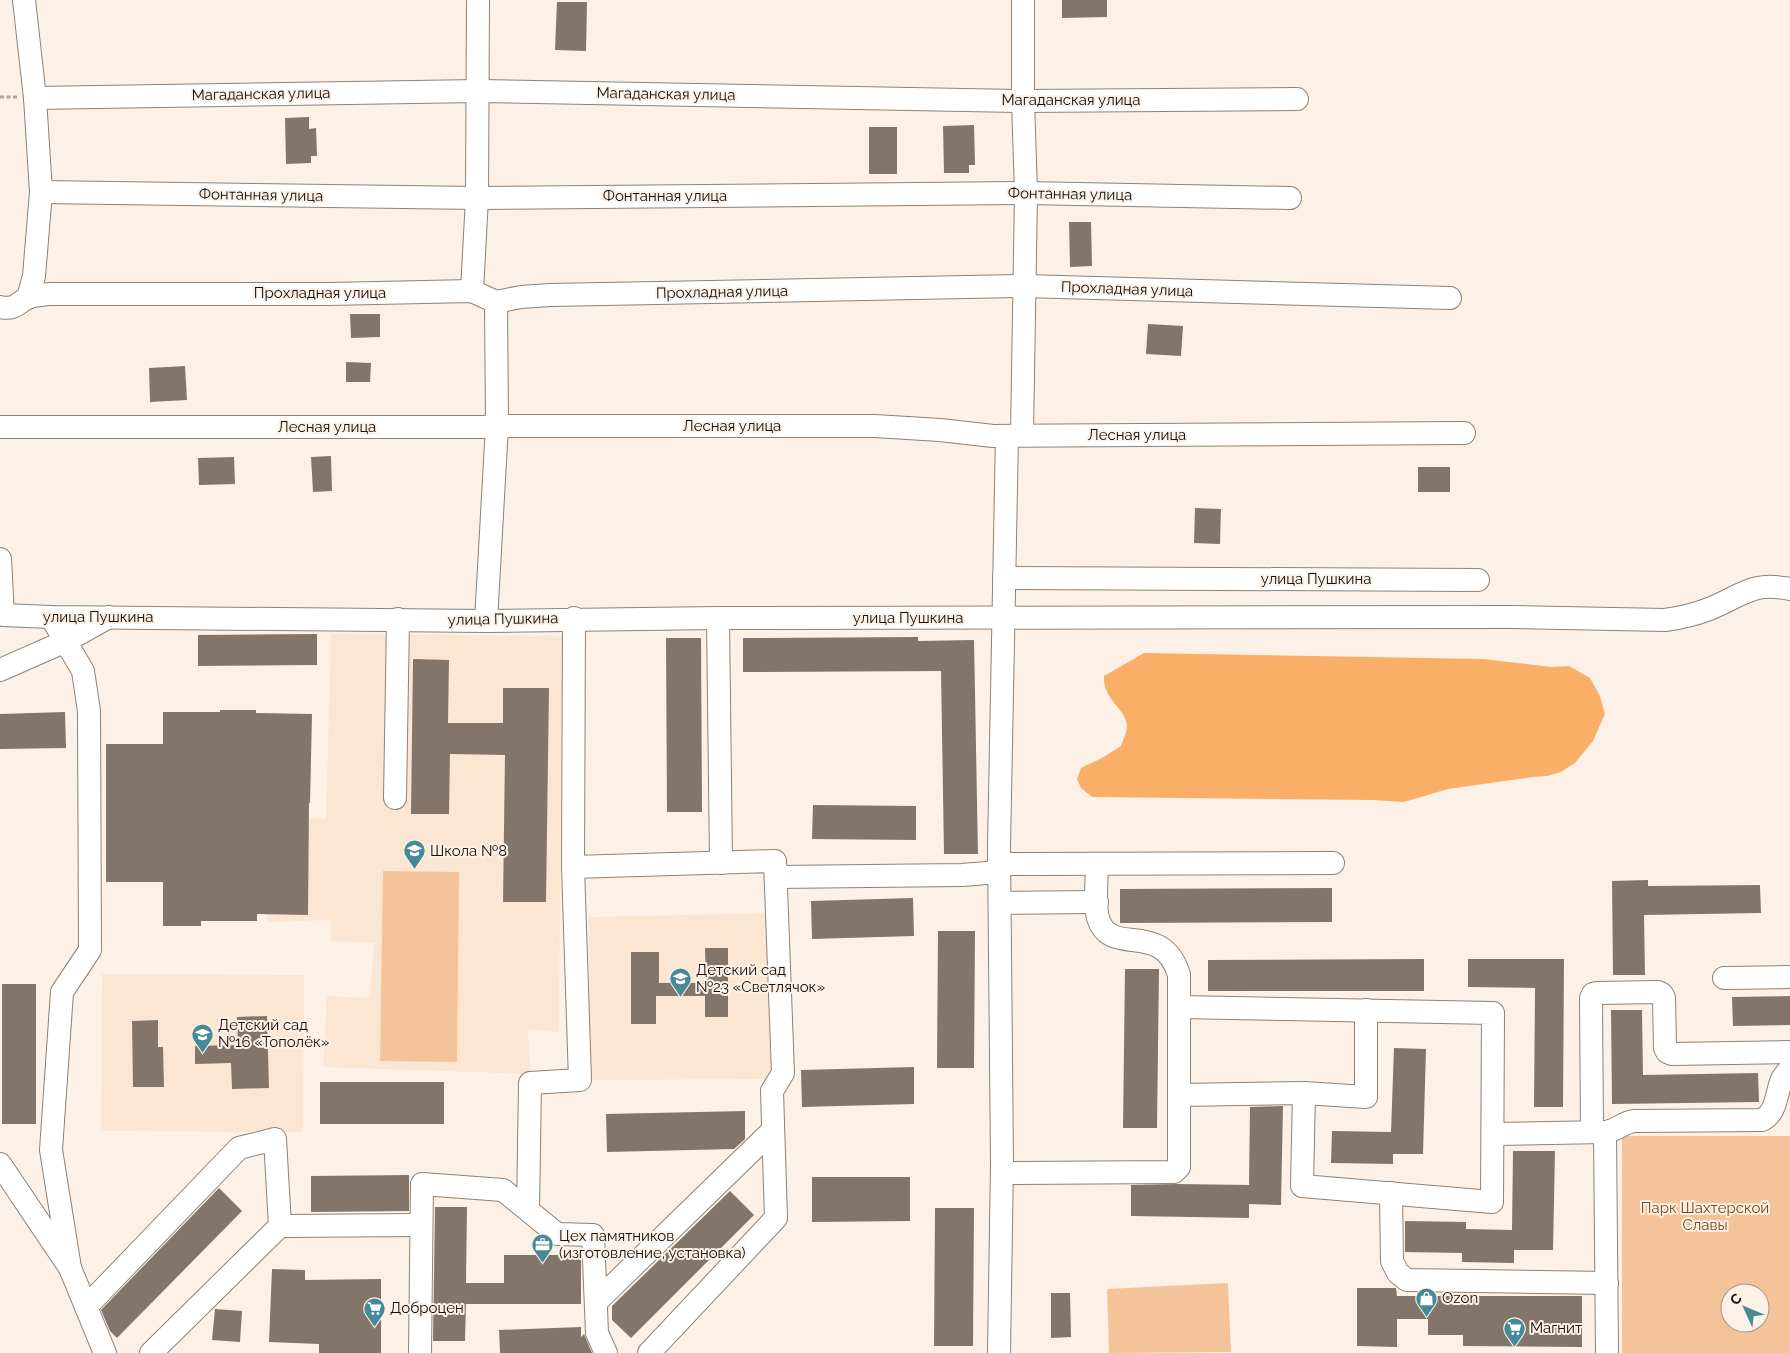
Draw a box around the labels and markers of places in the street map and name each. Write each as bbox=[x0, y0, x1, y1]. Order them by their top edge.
school or university icon: Школа №8 bbox=[402, 839, 426, 870]
place label: Школа №8 bbox=[430, 842, 507, 860]
place label: Детский сад №23 «Светлячок» bbox=[696, 961, 825, 996]
school or university icon: Детский сад №23 «Светлячок» bbox=[668, 967, 692, 998]
place label: Детский сад №16 «Тополёк» bbox=[218, 1016, 329, 1051]
school or university icon: Детский сад №16 «Тополёк» bbox=[190, 1022, 214, 1053]
place label: Цех памятников (изготовление, установка) bbox=[559, 1227, 746, 1262]
office icon: Цех памятников (изготовление, установка) bbox=[531, 1233, 555, 1264]
shop icon: Ozon bbox=[1414, 1286, 1438, 1317]
place label: Ozon bbox=[1442, 1289, 1478, 1307]
supermarket icon: Доброцен bbox=[362, 1296, 386, 1327]
place label: Доброцен bbox=[390, 1299, 464, 1317]
supermarket icon: Магнит bbox=[1502, 1316, 1526, 1347]
place label: Магнит bbox=[1530, 1319, 1582, 1337]

